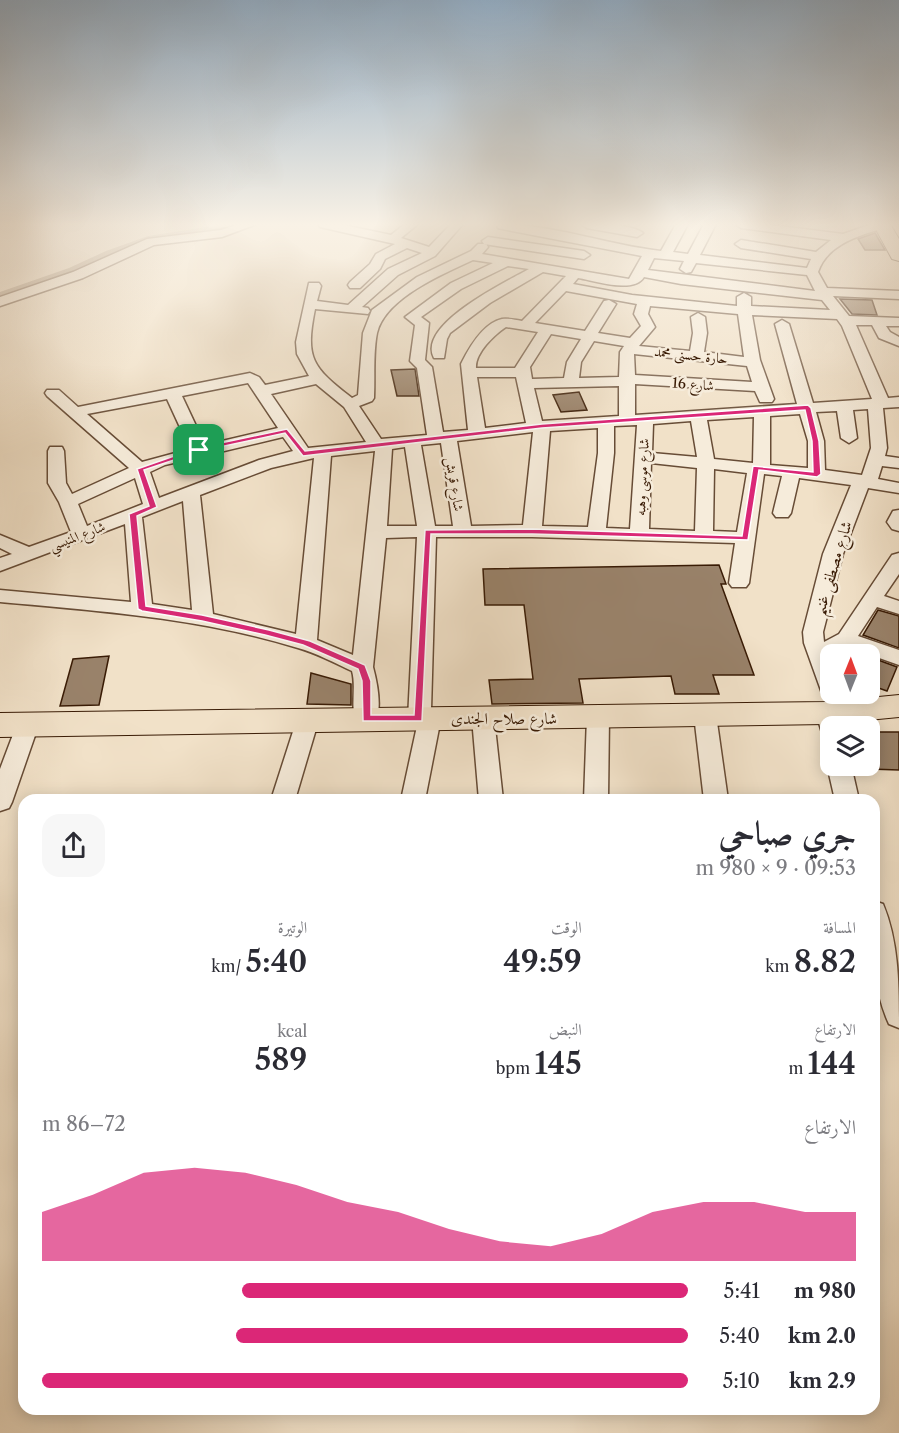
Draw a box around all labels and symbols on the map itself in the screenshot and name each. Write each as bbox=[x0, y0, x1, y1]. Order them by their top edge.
street label: حارة حسنى محمد bbox=[653, 342, 729, 369]
street label: شارع 16 bbox=[671, 374, 715, 397]
pin bbox=[173, 424, 224, 475]
street label: شارع موسى وهبه bbox=[631, 438, 656, 516]
street label: شارع قريش bbox=[439, 456, 468, 513]
street label: شارع المنيسي bbox=[47, 517, 109, 560]
street label: شارع مصطفى غنيم bbox=[808, 518, 863, 620]
north arrow bbox=[820, 644, 880, 704]
street label: شارع صلاح الجندى bbox=[451, 708, 557, 733]

